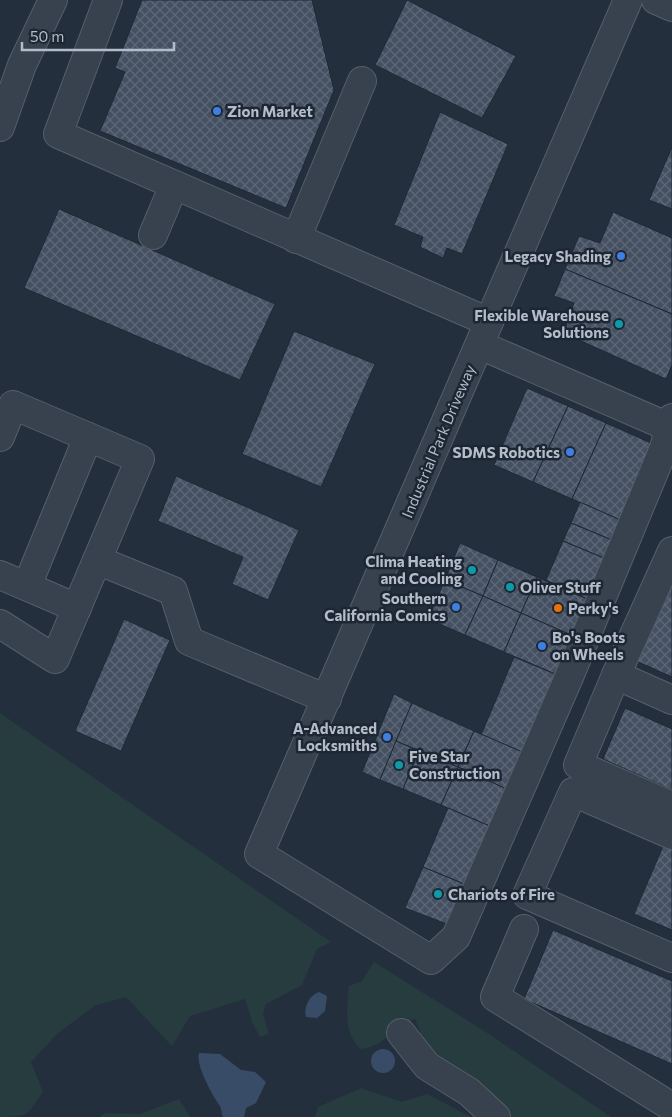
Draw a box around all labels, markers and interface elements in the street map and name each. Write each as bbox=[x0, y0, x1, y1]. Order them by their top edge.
scale bar bbox=[22, 20, 175, 52]
text: 50 m bbox=[30, 27, 64, 45]
place label: Zion Market bbox=[227, 102, 313, 120]
marker: Zion Market bbox=[211, 105, 223, 117]
place label: Legacy Shading bbox=[504, 247, 611, 265]
marker: Legacy Shading bbox=[615, 250, 627, 262]
place label: Flexible Warehouse Solutions bbox=[474, 306, 609, 341]
marker: Flexible Warehouse Solutions bbox=[613, 318, 625, 330]
street label: Industrial Park Driveway bbox=[398, 361, 479, 520]
place label: SDMS Robotics bbox=[453, 443, 560, 461]
marker: SDMS Robotics bbox=[564, 446, 576, 458]
place label: Clima Heating and Cooling bbox=[365, 552, 462, 587]
marker: Clima Heating and Cooling bbox=[466, 564, 478, 576]
place label: Oliver Stuff bbox=[520, 578, 601, 596]
marker: Oliver Stuff bbox=[504, 581, 516, 593]
place label: Southern California Comics bbox=[324, 589, 446, 624]
place label: Perky's bbox=[568, 599, 619, 617]
marker: Southern California Comics bbox=[450, 601, 462, 613]
marker: Perky's bbox=[552, 602, 564, 614]
place label: Bo's Boots on Wheels bbox=[552, 628, 625, 663]
marker: Bo's Boots on Wheels bbox=[536, 640, 548, 652]
place label: A-Advanced Locksmiths bbox=[293, 719, 377, 754]
marker: A-Advanced Locksmiths bbox=[381, 731, 393, 743]
place label: Five Star Construction bbox=[409, 747, 500, 782]
marker: Five Star Construction bbox=[393, 759, 405, 771]
place label: Chariots of Fire bbox=[448, 885, 555, 903]
marker: Chariots of Fire bbox=[432, 888, 444, 900]

